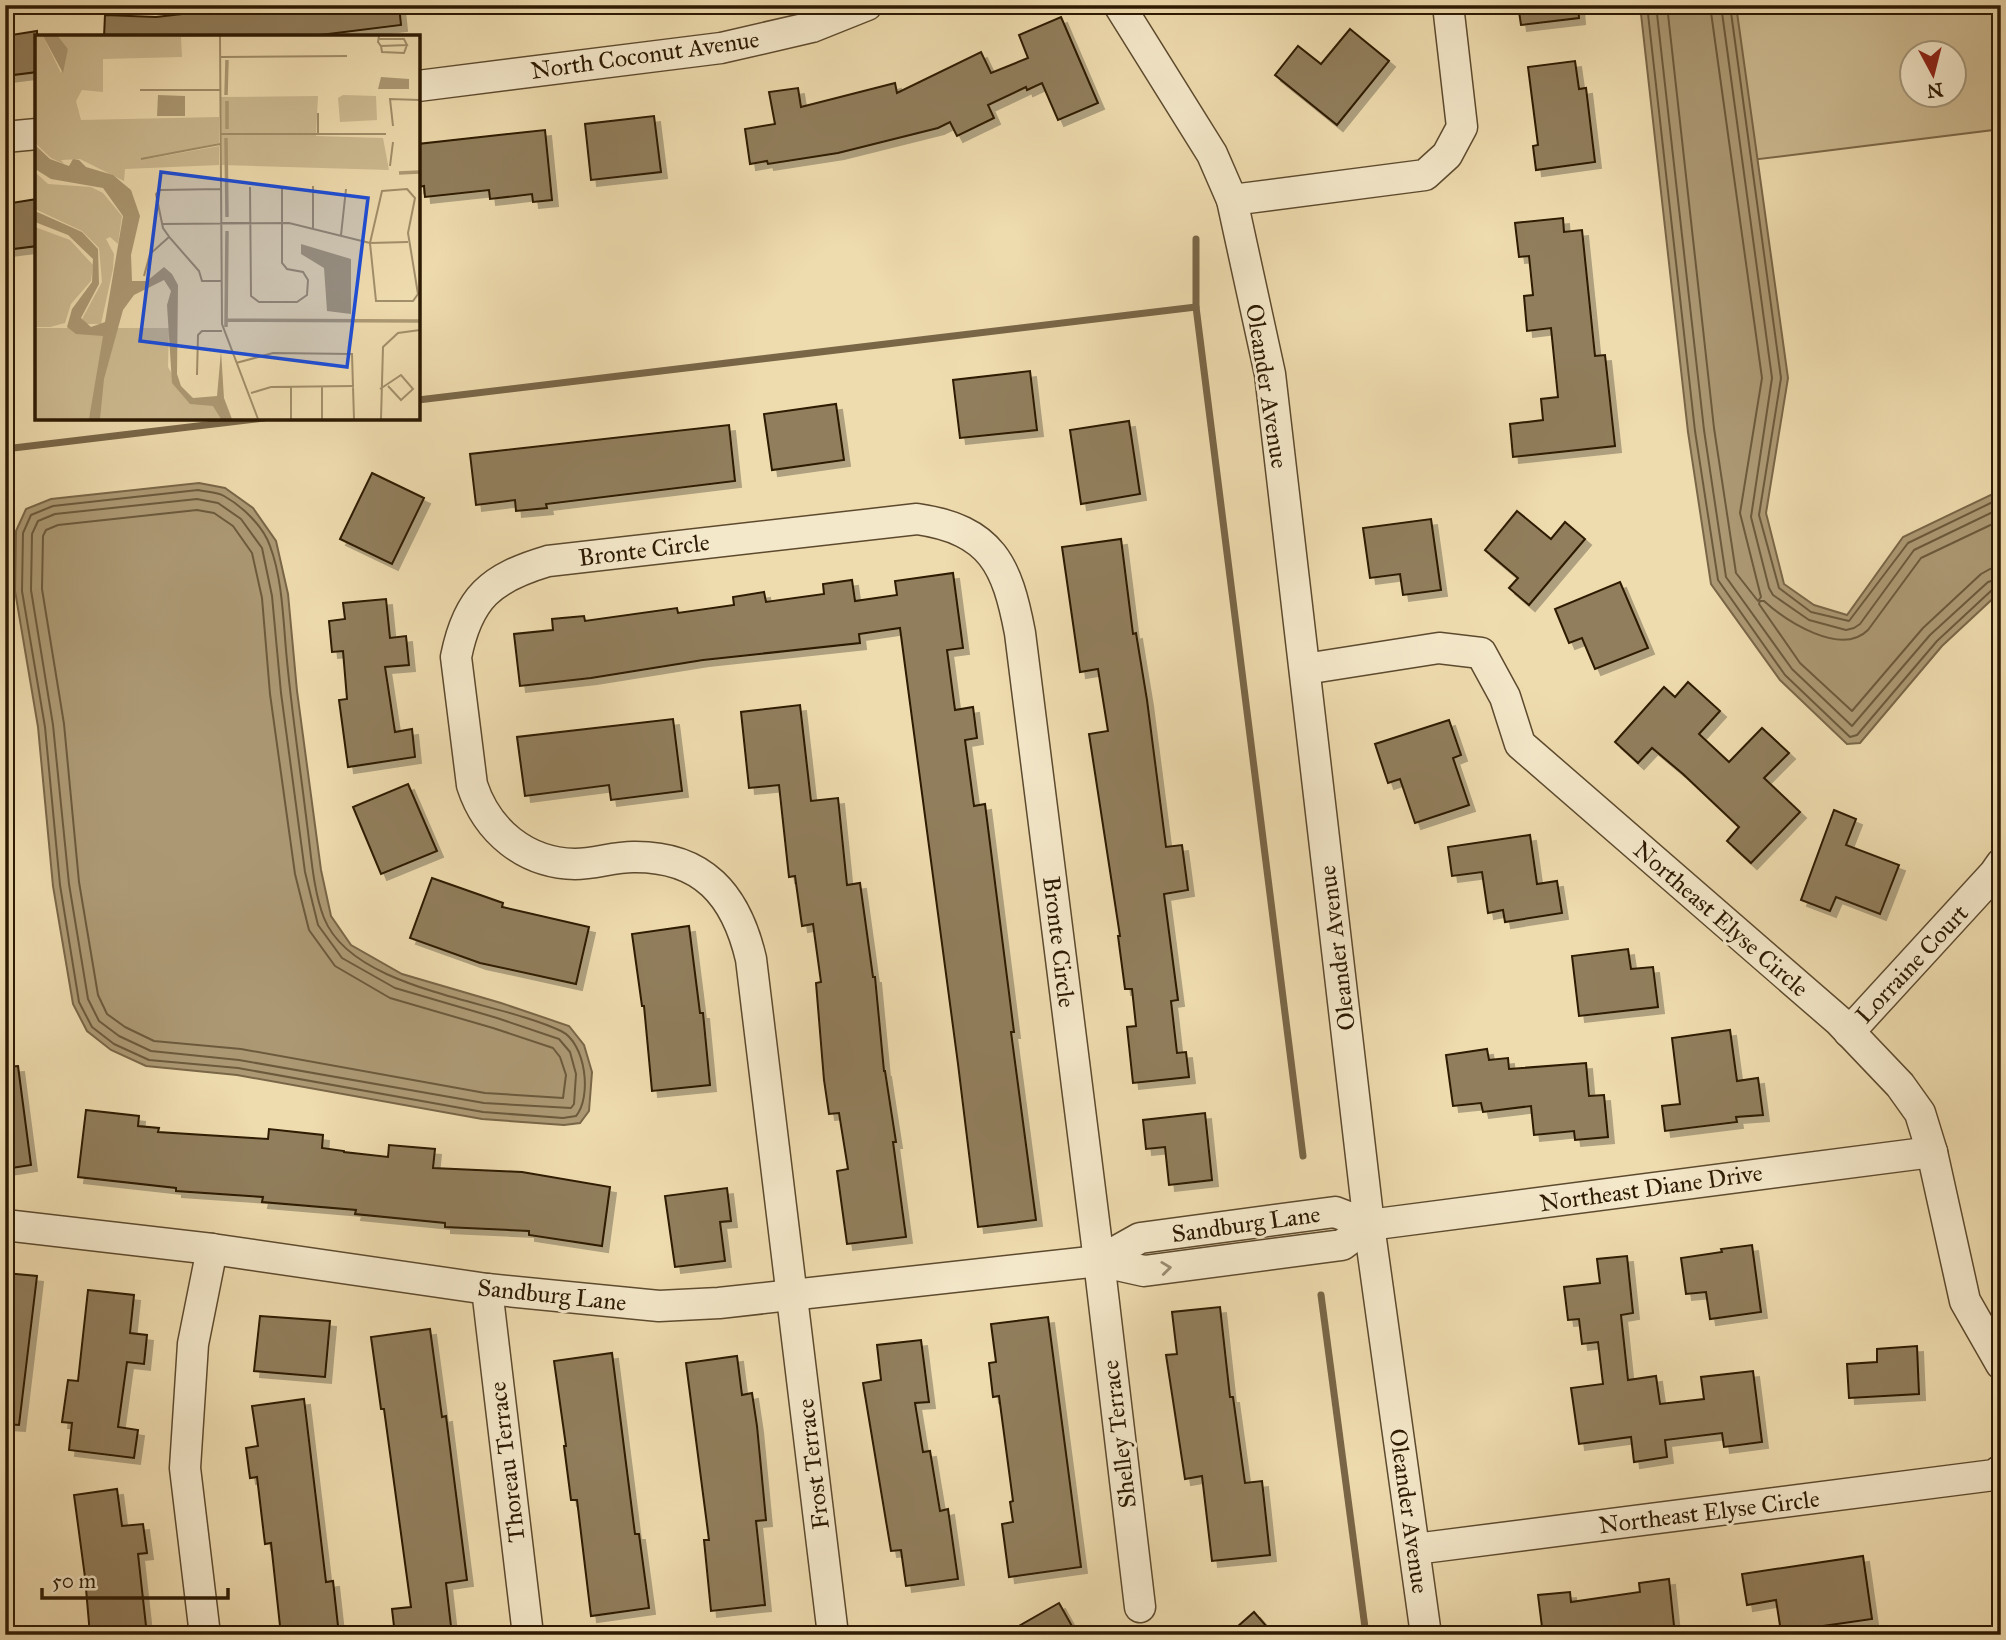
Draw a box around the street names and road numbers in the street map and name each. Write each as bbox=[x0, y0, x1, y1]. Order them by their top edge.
street label: North Coconut Avenue bbox=[529, 24, 761, 86]
street label: Oleander Avenue bbox=[1239, 302, 1295, 470]
street label: Bronte Circle bbox=[577, 527, 711, 573]
street label: Northeast Elyse Circle bbox=[1627, 835, 1815, 1003]
street label: Oleander Avenue bbox=[1312, 864, 1362, 1032]
street label: Bronte Circle bbox=[1036, 875, 1082, 1009]
street label: Lorraine Court bbox=[1849, 898, 1975, 1030]
street label: Northeast Diane Drive bbox=[1538, 1158, 1764, 1218]
street label: Sandburg Lane bbox=[1170, 1199, 1322, 1249]
street label: Sandburg Lane bbox=[476, 1272, 628, 1318]
street label: Shelley Terrace bbox=[1095, 1358, 1143, 1510]
street label: Thoreau Terrace bbox=[482, 1380, 532, 1544]
street label: Frost Terrace bbox=[790, 1397, 836, 1531]
street label: Oleander Avenue bbox=[1383, 1427, 1435, 1595]
street label: Northeast Elyse Circle bbox=[1597, 1484, 1821, 1540]

